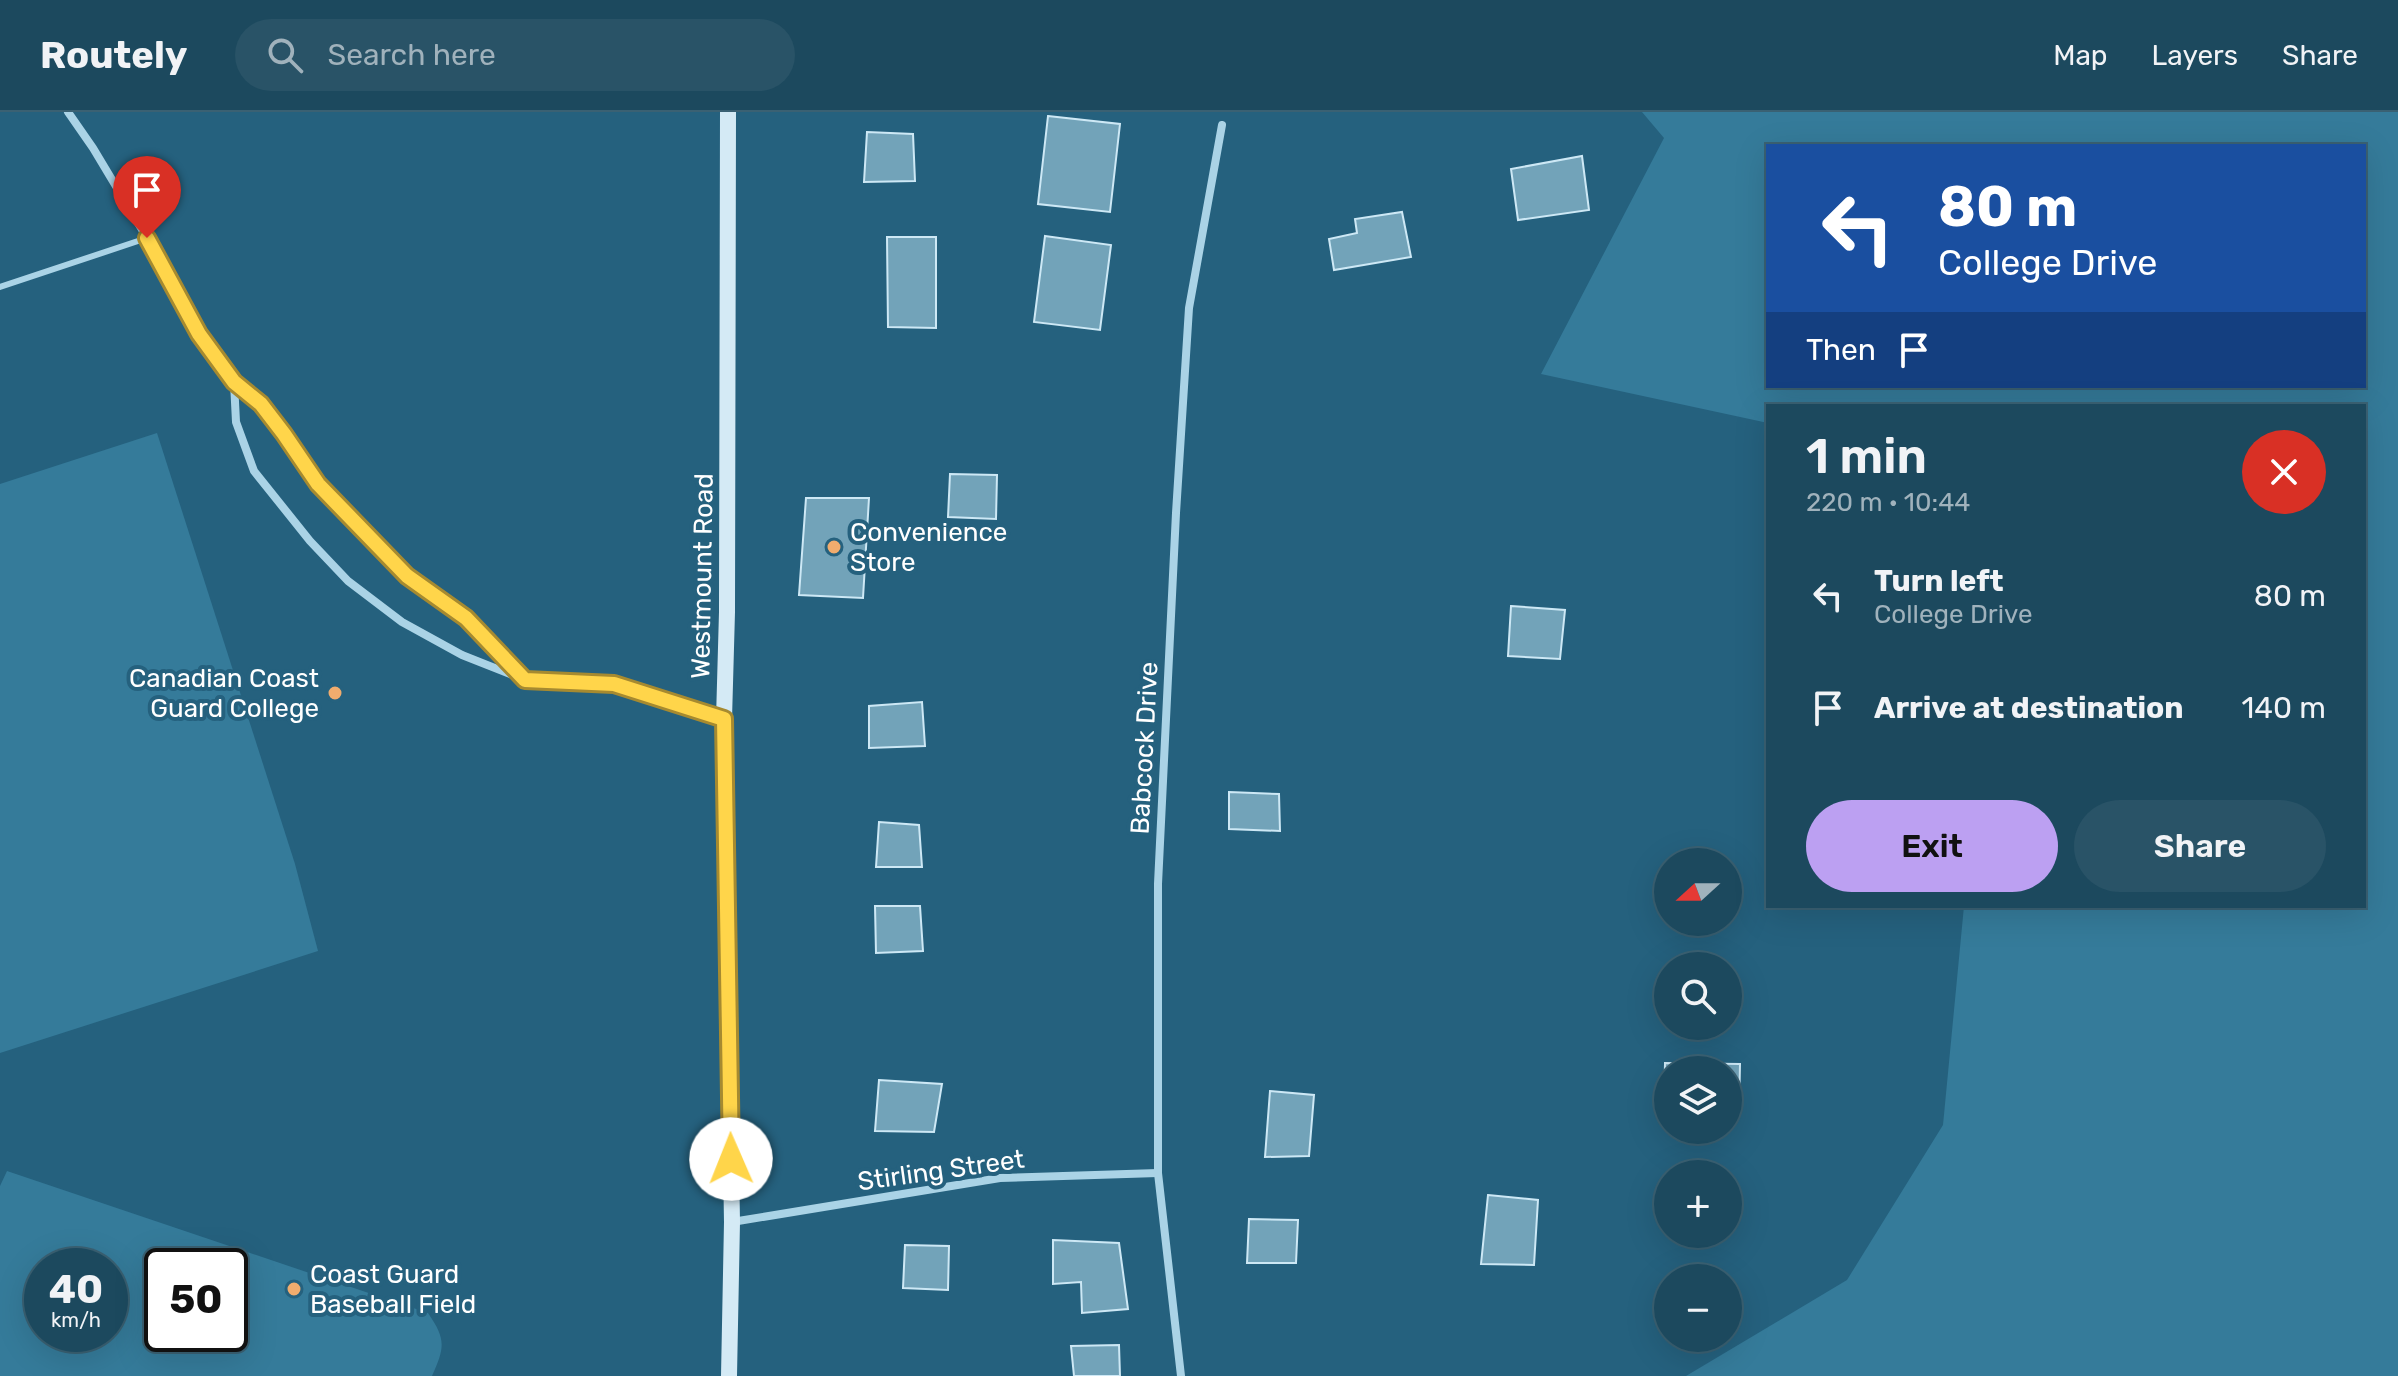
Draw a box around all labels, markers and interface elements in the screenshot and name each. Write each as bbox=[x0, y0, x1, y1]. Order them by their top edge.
search box bbox=[235, 19, 795, 91]
text: Routely bbox=[40, 32, 187, 78]
icon: search bbox=[263, 33, 307, 77]
text: Search here bbox=[327, 37, 496, 73]
text: Map bbox=[2053, 39, 2108, 72]
text: Layers bbox=[2152, 39, 2238, 72]
text: Share bbox=[2282, 39, 2358, 72]
pin bbox=[113, 156, 181, 238]
icon: arrive bbox=[125, 168, 169, 212]
text: 80 m bbox=[1938, 174, 2077, 240]
icon: left bbox=[1806, 176, 1910, 280]
text: College Drive bbox=[1938, 241, 2157, 284]
icon: arrive bbox=[1892, 328, 1936, 372]
text: Then bbox=[1806, 332, 1876, 368]
text: 1 min bbox=[1806, 428, 1927, 485]
button: close bbox=[2242, 430, 2326, 514]
street label: Westmount Road bbox=[685, 473, 720, 679]
text: 220 m · 10:44 bbox=[1806, 487, 1970, 518]
place label: Convenience Store bbox=[850, 517, 1007, 578]
marker: Convenience Store bbox=[825, 538, 843, 556]
text: Turn left bbox=[1874, 563, 2004, 599]
icon: left bbox=[1806, 574, 1850, 618]
text: 80 m bbox=[2254, 578, 2326, 614]
text: College Drive bbox=[1874, 599, 2032, 630]
street label: Babcock Drive bbox=[1124, 661, 1165, 835]
place label: Canadian Coast Guard College bbox=[129, 663, 319, 724]
marker: Canadian Coast Guard College bbox=[326, 684, 344, 702]
icon: arrive bbox=[1806, 686, 1850, 730]
text: Arrive at destination bbox=[1874, 690, 2184, 726]
text: 140 m bbox=[2241, 690, 2326, 726]
button: Exit bbox=[1806, 800, 2058, 892]
button: Share bbox=[2074, 800, 2326, 892]
north arrow bbox=[1654, 848, 1742, 936]
map controls bbox=[1654, 848, 1742, 1352]
button: search bbox=[1654, 952, 1742, 1040]
button: layers bbox=[1654, 1056, 1742, 1144]
position arrow bbox=[689, 1117, 773, 1201]
street label: Stirling Street bbox=[856, 1143, 1026, 1198]
button: + bbox=[1654, 1160, 1742, 1248]
speed limit sign: 50 bbox=[144, 1248, 248, 1352]
place label: Coast Guard Baseball Field bbox=[310, 1259, 476, 1320]
button: − bbox=[1654, 1264, 1742, 1352]
text: 40 bbox=[49, 1266, 103, 1313]
marker: Coast Guard Baseball Field bbox=[285, 1280, 303, 1298]
text: km/h bbox=[51, 1308, 101, 1332]

